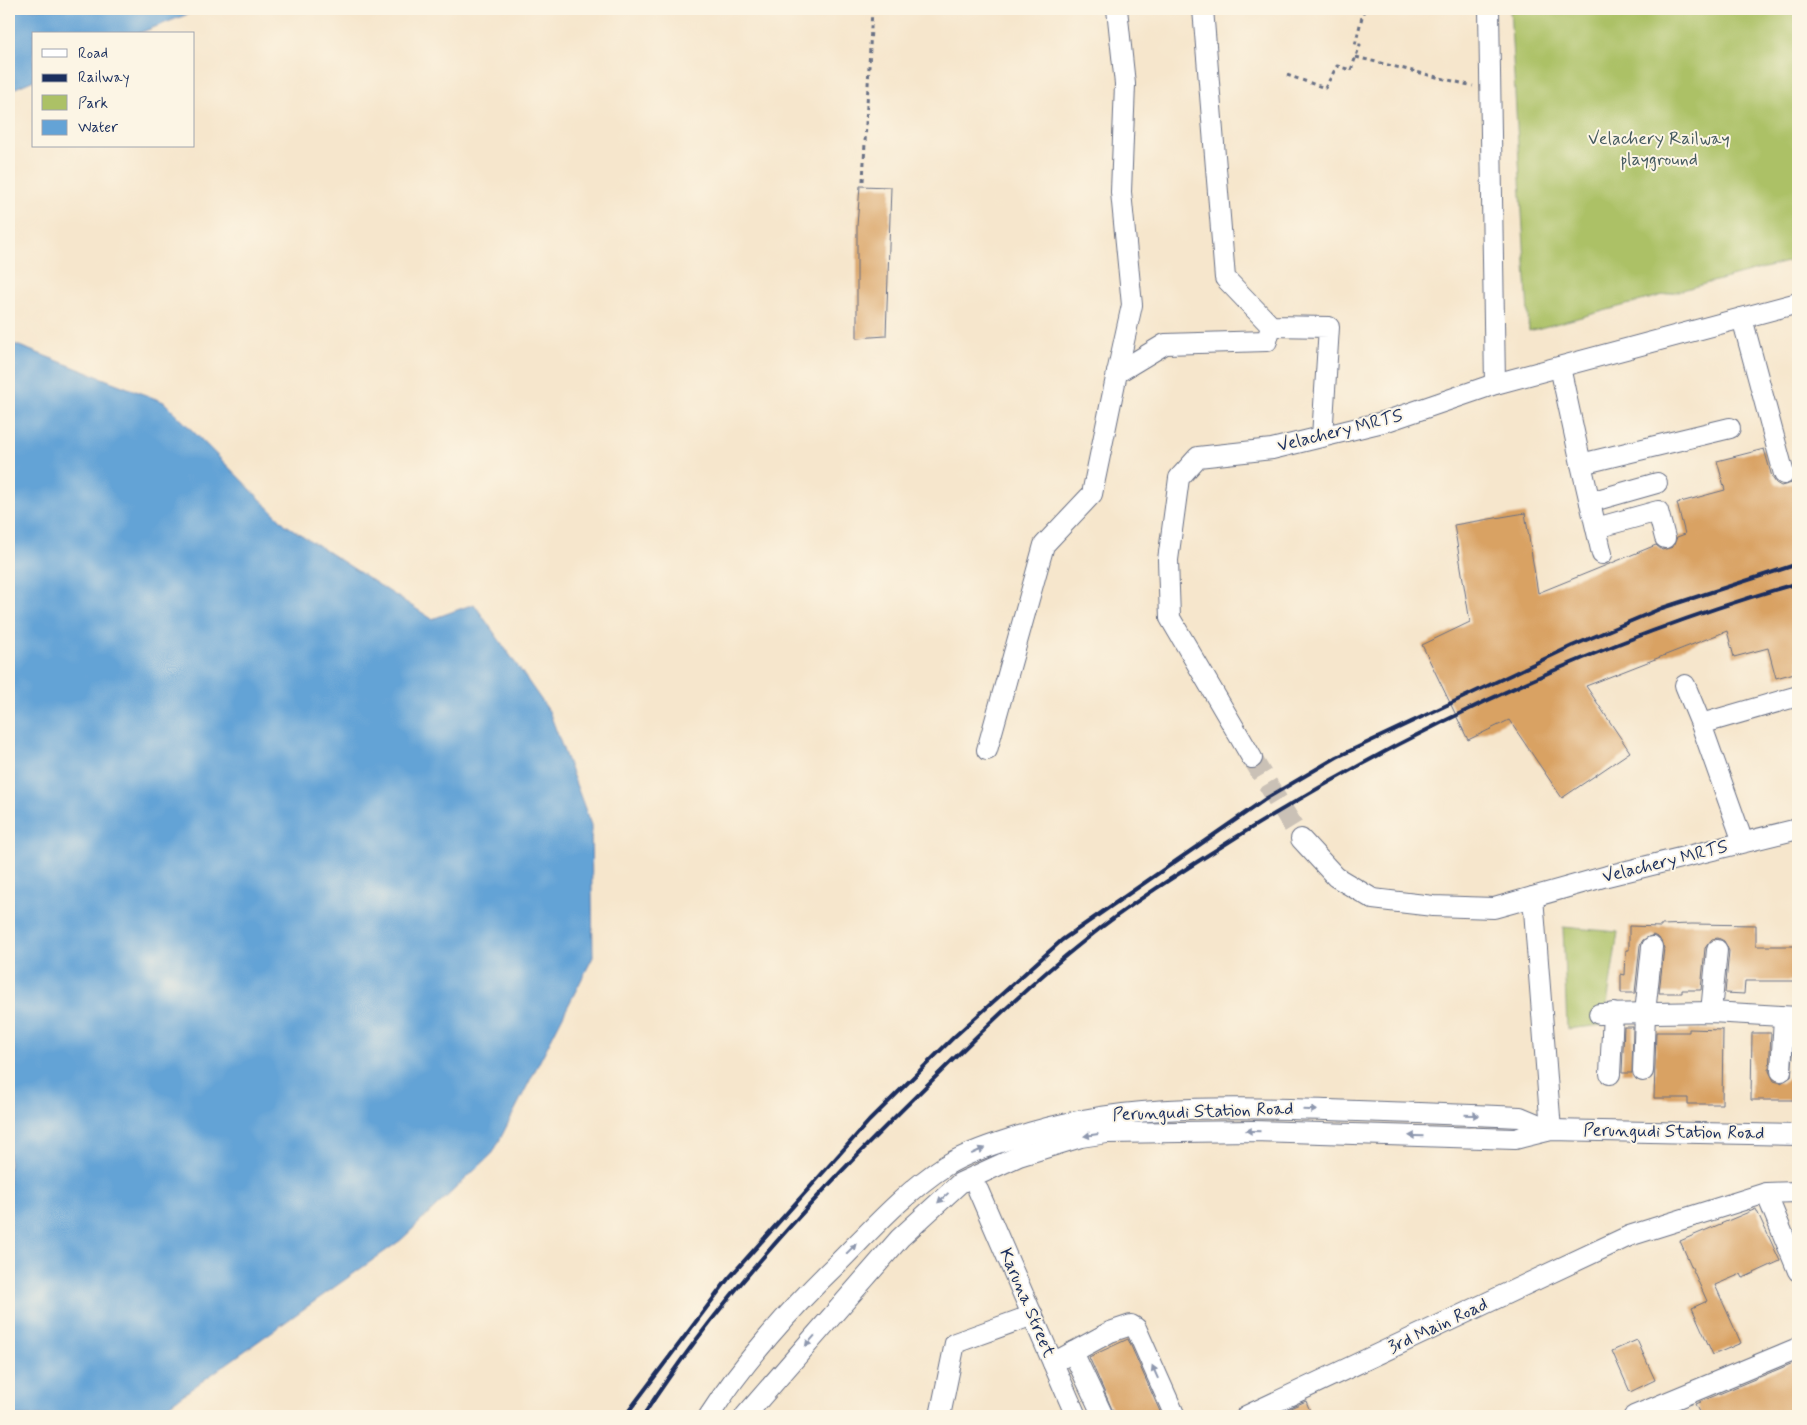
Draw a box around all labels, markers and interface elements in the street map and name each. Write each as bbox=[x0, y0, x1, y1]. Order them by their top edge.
legend bbox=[32, 32, 195, 148]
text: Road bbox=[78, 44, 108, 64]
text: Railway bbox=[78, 68, 130, 88]
text: Park bbox=[78, 94, 108, 114]
text: Water bbox=[78, 118, 118, 138]
park label: Velachery Railway playground bbox=[1588, 127, 1730, 172]
street label: Velachery MRTS bbox=[1275, 404, 1405, 458]
street label: Velachery MRTS bbox=[1600, 835, 1730, 889]
street label: Perungudi Station Road bbox=[1112, 1097, 1294, 1127]
one-way arrow bbox=[1302, 1106, 1318, 1114]
one-way arrow bbox=[1465, 1111, 1481, 1119]
street label: Perungudi Station Road bbox=[1583, 1118, 1765, 1146]
one-way arrow bbox=[1245, 1127, 1261, 1135]
one-way arrow bbox=[1083, 1132, 1099, 1140]
one-way arrow bbox=[1407, 1132, 1423, 1140]
one-way arrow bbox=[971, 1146, 985, 1154]
one-way arrow bbox=[937, 1193, 950, 1204]
one-way arrow bbox=[845, 1244, 857, 1256]
street label: Karuna Street bbox=[993, 1245, 1061, 1362]
street label: 3rd Main Road bbox=[1384, 1292, 1492, 1360]
one-way arrow bbox=[805, 1334, 816, 1347]
one-way arrow bbox=[1151, 1365, 1159, 1379]

